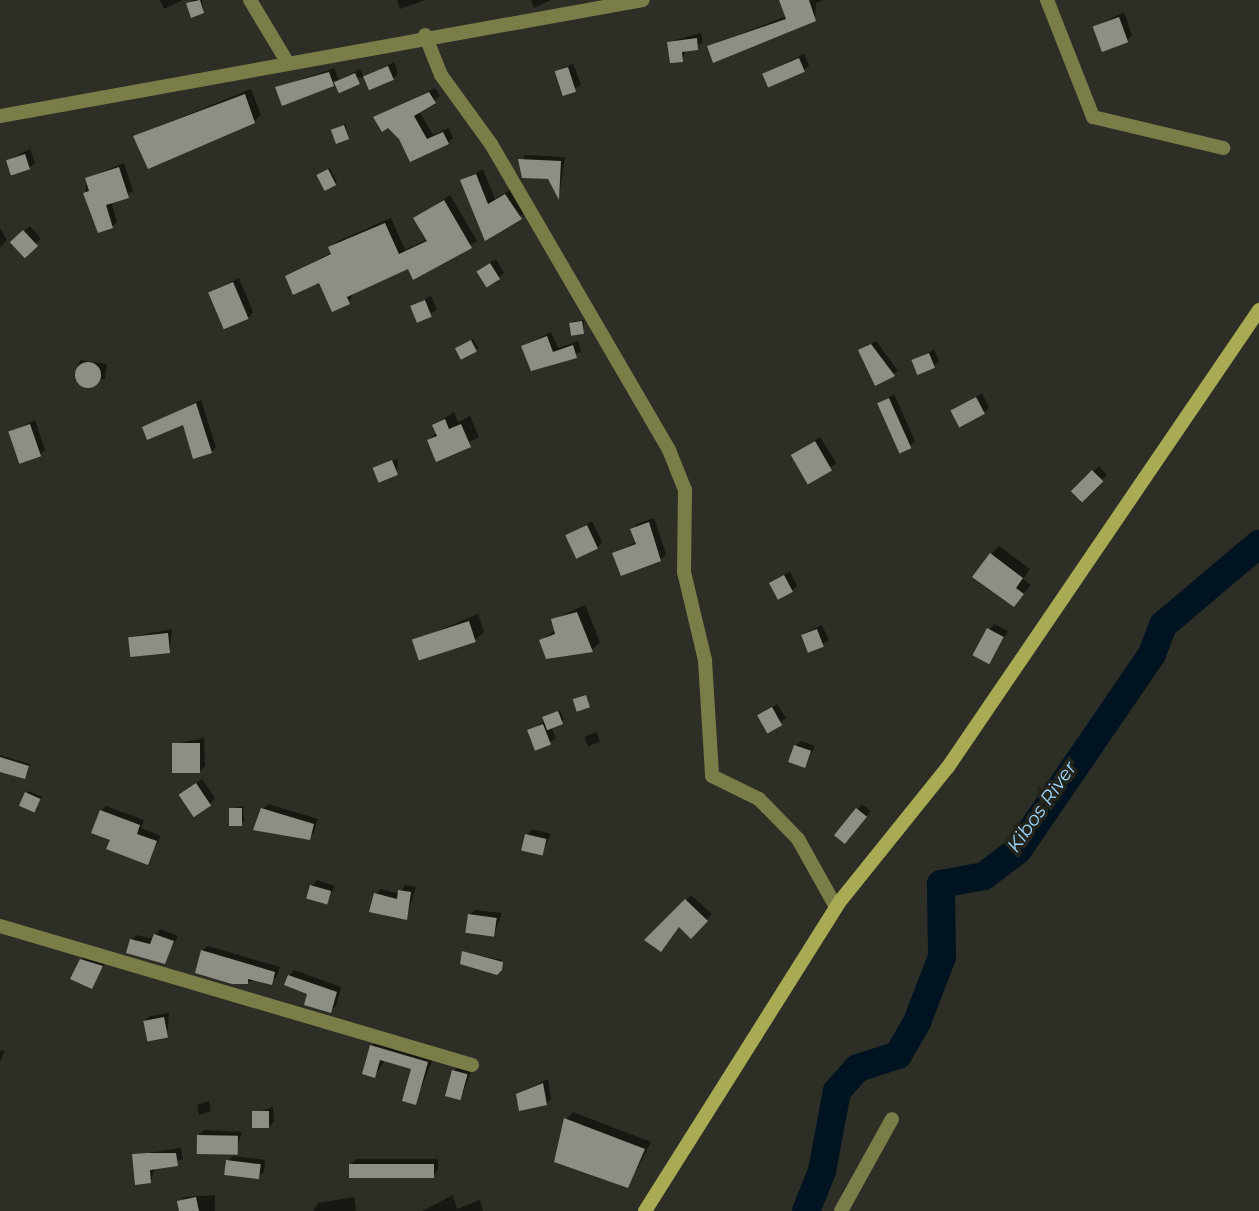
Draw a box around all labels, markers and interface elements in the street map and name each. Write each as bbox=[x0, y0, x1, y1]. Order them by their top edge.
water label: Kibos River bbox=[1002, 757, 1082, 857]

